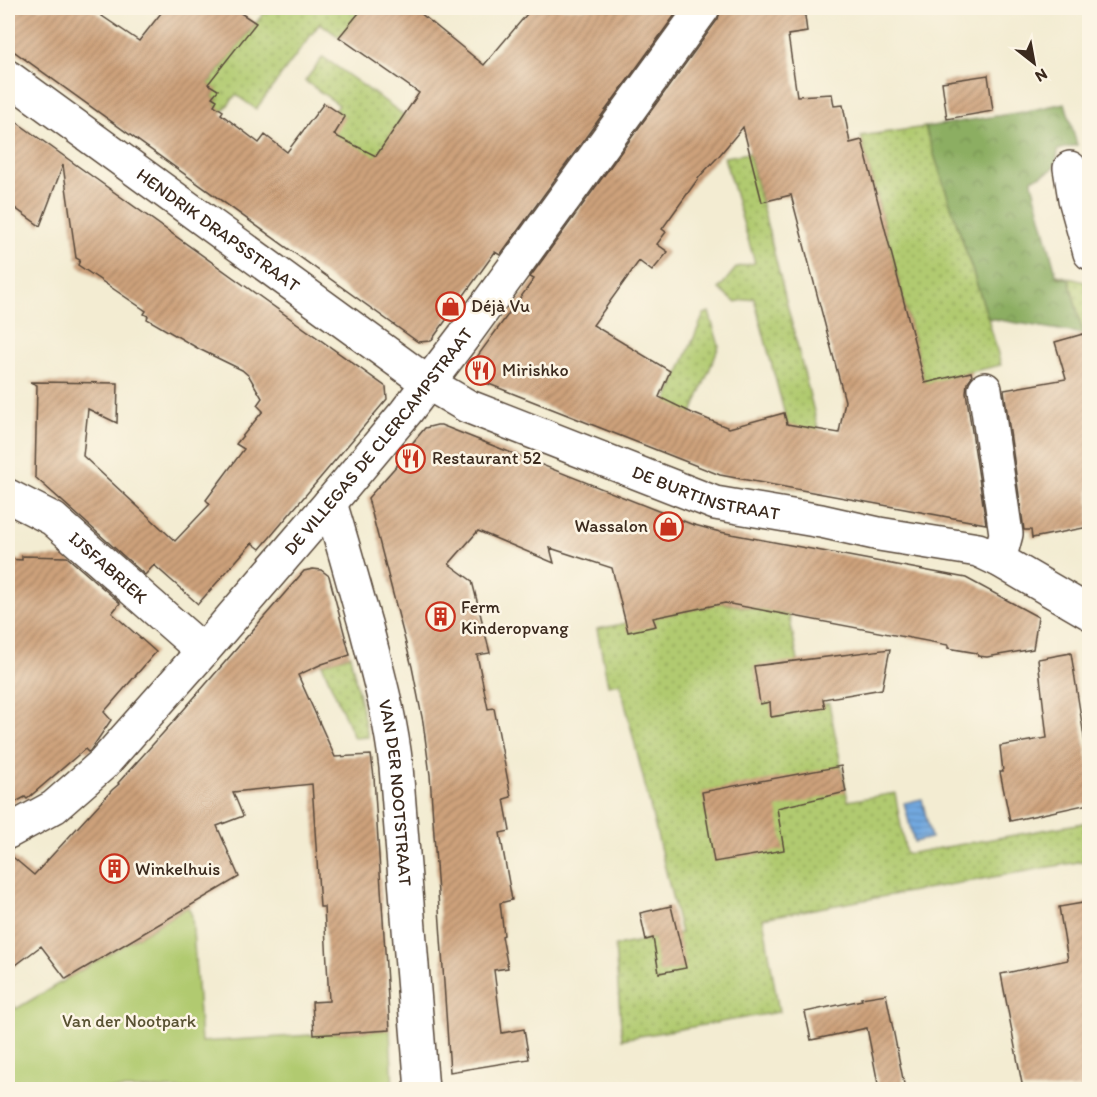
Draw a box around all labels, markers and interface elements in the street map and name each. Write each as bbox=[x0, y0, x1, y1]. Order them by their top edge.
north arrow bbox=[1004, 33, 1064, 93]
text: N bbox=[1032, 65, 1051, 86]
street label: HENDRIK DRAPSSTRAAT bbox=[132, 163, 304, 297]
shop icon: Déjà Vu bbox=[434, 290, 466, 322]
place label: Déjà Vu bbox=[471, 295, 530, 317]
street label: DE VILLEGAS DE CLERCAMPSTRAAT bbox=[279, 323, 477, 559]
restaurant icon: Mirishko bbox=[465, 354, 497, 386]
place label: Mirishko bbox=[502, 359, 569, 381]
restaurant icon: Restaurant 52 bbox=[395, 442, 427, 474]
place label: Restaurant 52 bbox=[432, 447, 542, 469]
street label: DE BURTINSTRAAT bbox=[629, 461, 782, 525]
shop icon: Wassalon bbox=[653, 510, 685, 542]
place label: Wassalon bbox=[575, 515, 648, 537]
street label: IJSFABRIEK bbox=[64, 527, 152, 608]
place label: Ferm Kinderopvang bbox=[461, 596, 569, 639]
building icon: Ferm Kinderopvang bbox=[424, 601, 456, 633]
street label: VAN DER NOOTSTRAAT bbox=[374, 697, 417, 887]
building icon: Winkelhuis bbox=[98, 853, 130, 885]
place label: Winkelhuis bbox=[135, 858, 220, 880]
park label: Van der Nootpark bbox=[62, 1010, 197, 1032]

